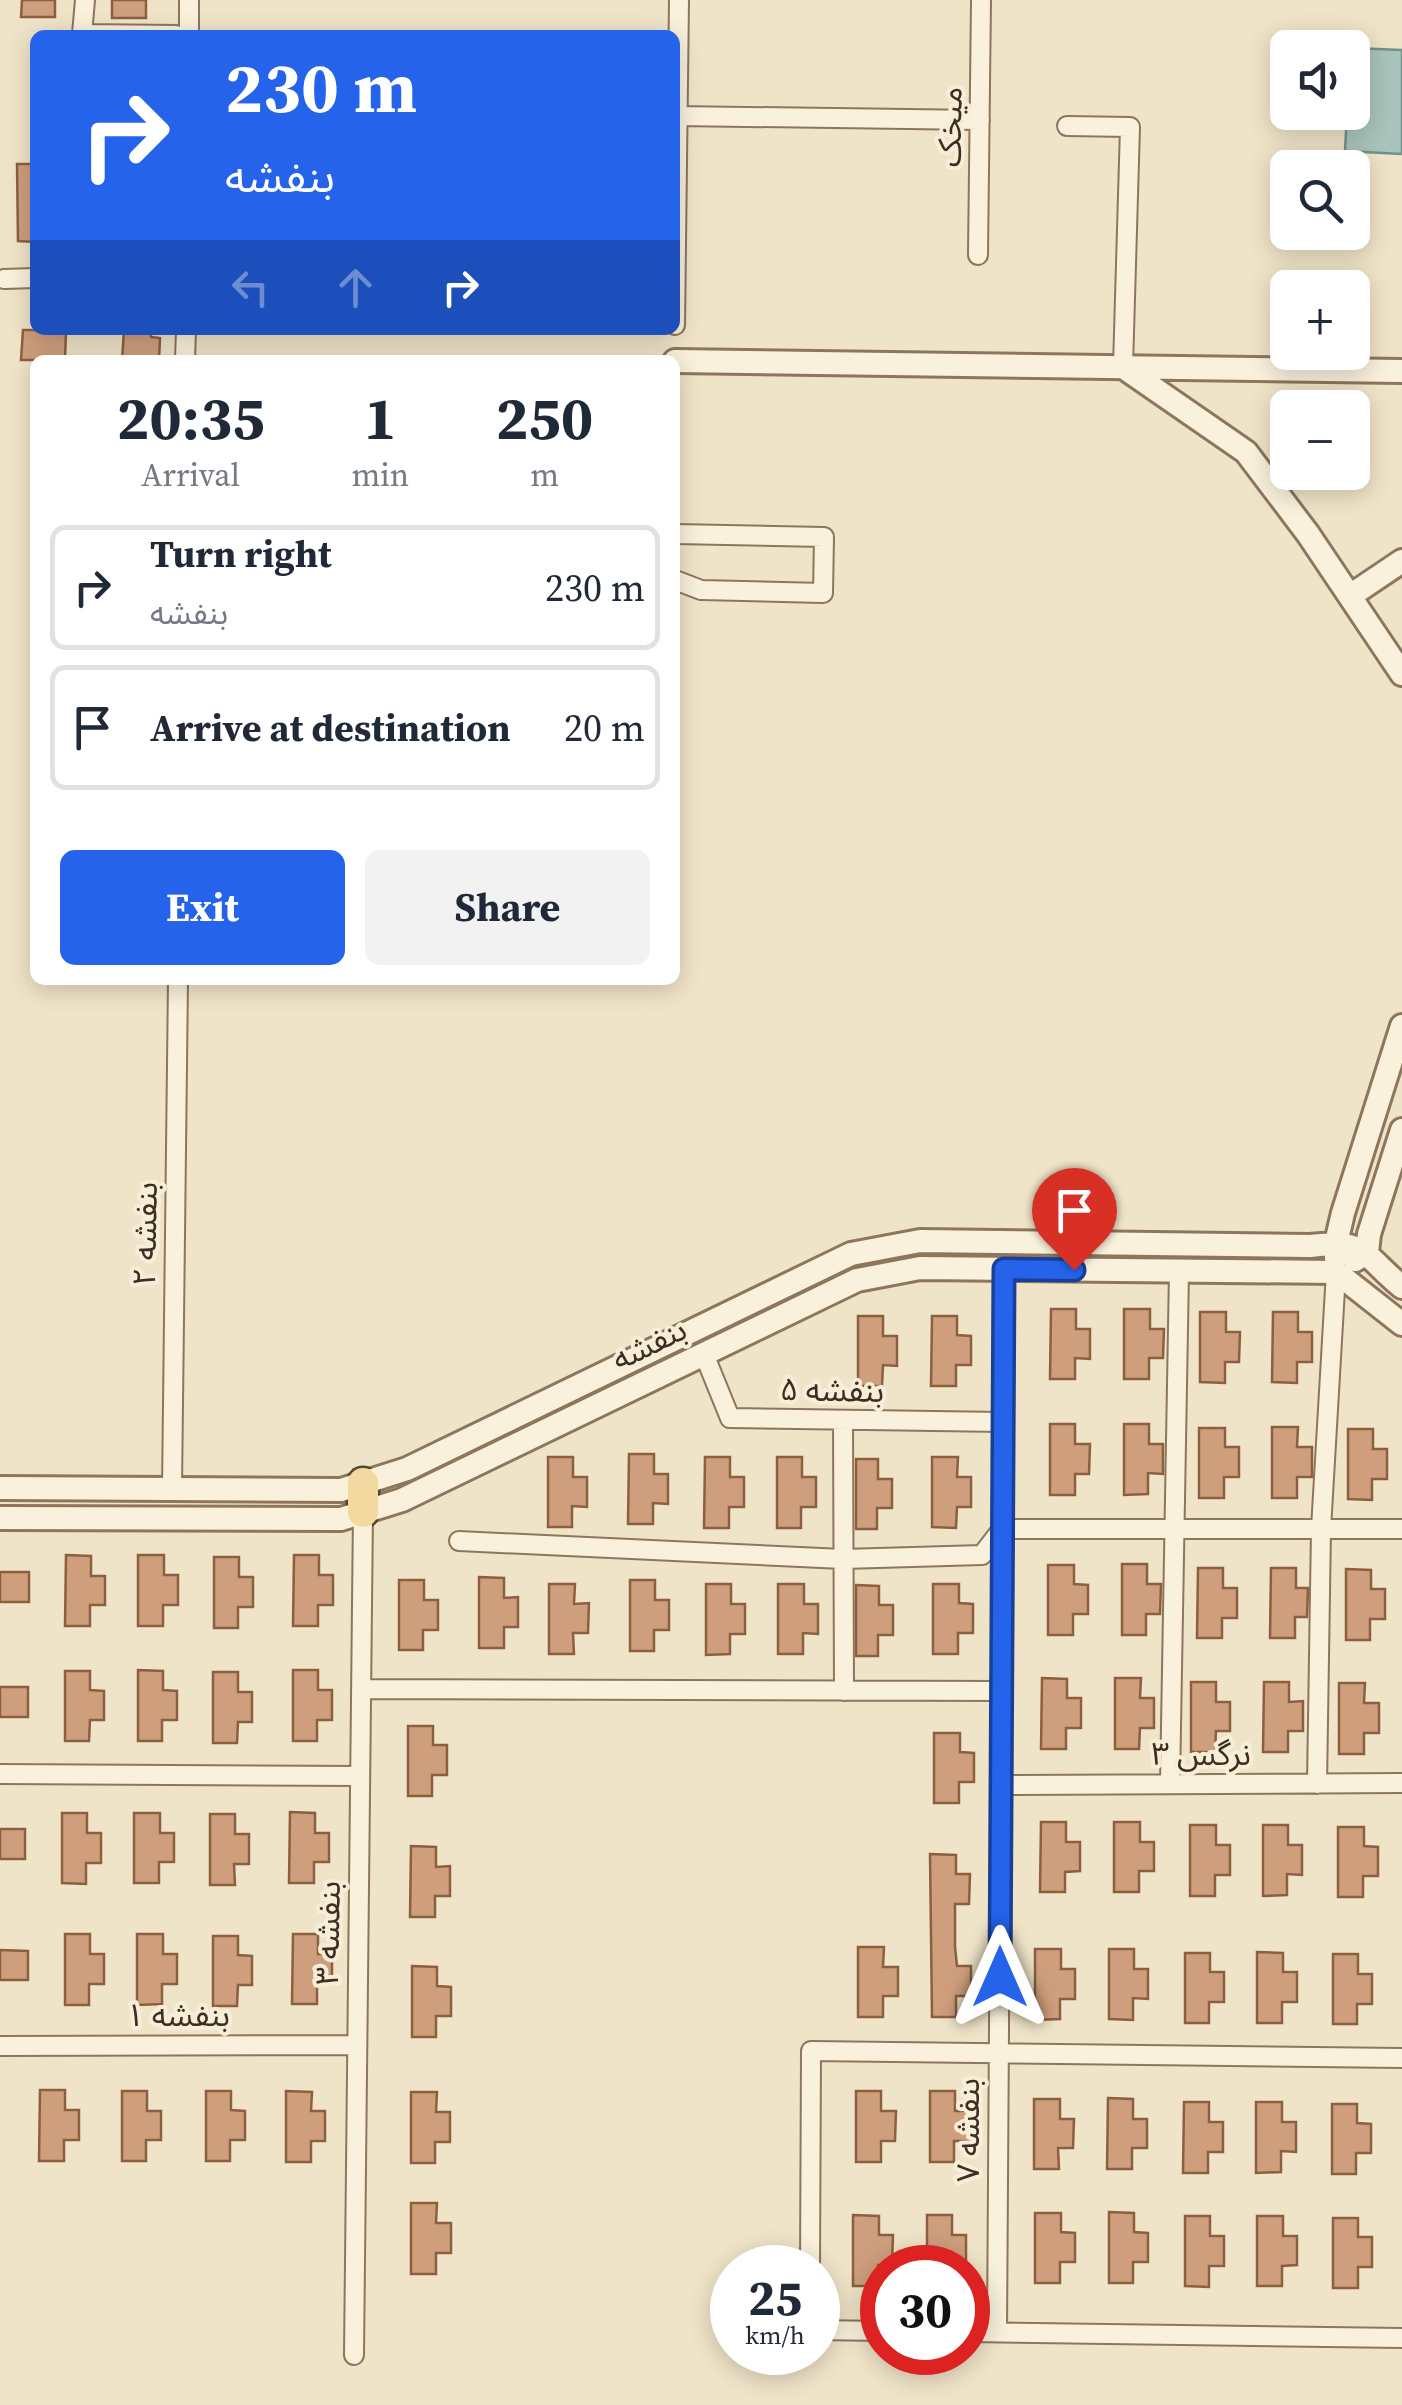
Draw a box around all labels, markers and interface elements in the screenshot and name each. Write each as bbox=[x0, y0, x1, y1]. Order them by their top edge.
map controls bbox=[1270, 30, 1370, 490]
button: sound bbox=[1270, 30, 1370, 130]
text: 230 m bbox=[225, 39, 417, 135]
icon: right bbox=[60, 70, 190, 200]
street label: میخک bbox=[927, 86, 973, 168]
text: بنفشه bbox=[225, 145, 335, 207]
button: search bbox=[1270, 150, 1370, 250]
icon: left bbox=[223, 260, 278, 315]
icon: ahead bbox=[328, 260, 383, 315]
icon: right bbox=[433, 260, 488, 315]
button: + bbox=[1270, 270, 1370, 370]
text: 20:35 bbox=[117, 377, 265, 459]
text: 1 bbox=[364, 377, 397, 459]
text: 250 bbox=[496, 377, 593, 459]
button: − bbox=[1270, 390, 1370, 490]
text: Arrival bbox=[141, 453, 240, 497]
text: min bbox=[351, 453, 409, 497]
text: m bbox=[530, 453, 559, 497]
text: Turn right bbox=[150, 528, 332, 580]
icon: right bbox=[65, 560, 120, 615]
text: 230 m bbox=[545, 562, 645, 614]
text: بنفشه bbox=[150, 591, 228, 635]
icon: arrive bbox=[65, 700, 120, 755]
text: Arrive at destination bbox=[150, 702, 511, 754]
text: 20 m bbox=[564, 702, 645, 754]
button: Exit bbox=[60, 850, 345, 965]
button: Share bbox=[365, 850, 650, 965]
pin bbox=[1032, 1168, 1117, 1271]
street label: بنفشه ۲ bbox=[122, 1182, 168, 1286]
icon: arrive bbox=[1047, 1183, 1102, 1238]
street label: بنفشه bbox=[604, 1307, 694, 1381]
street label: بنفشه ۵ bbox=[780, 1367, 884, 1413]
street label: نرگس ۳ bbox=[1151, 1732, 1251, 1776]
street label: بنفشه ۳ bbox=[305, 1881, 351, 1985]
position arrow bbox=[948, 1925, 1052, 2029]
street label: بنفشه ۱ bbox=[126, 1993, 230, 2037]
street label: بنفشه ۷ bbox=[946, 2078, 990, 2182]
speed limit sign: 30 bbox=[860, 2245, 990, 2375]
text: 25 bbox=[748, 2263, 802, 2332]
text: km/h bbox=[745, 2318, 805, 2352]

